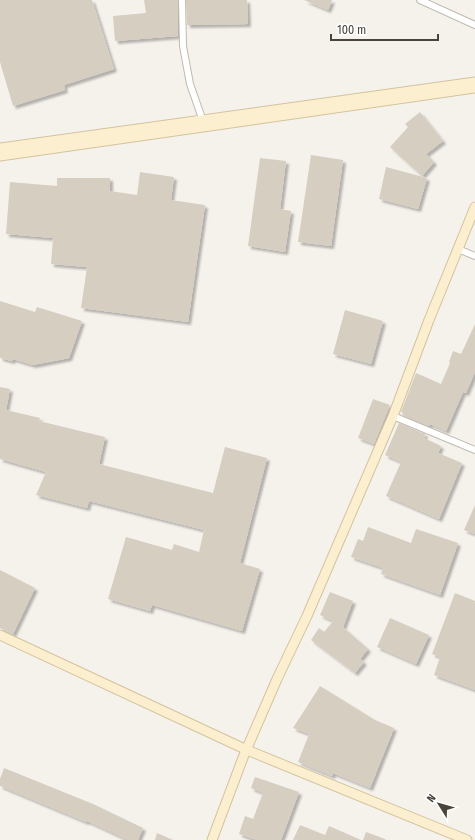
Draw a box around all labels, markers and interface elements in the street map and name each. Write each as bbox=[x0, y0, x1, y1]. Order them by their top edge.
scale bar bbox=[331, 16, 438, 42]
text: 100 m bbox=[337, 23, 366, 37]
north arrow bbox=[419, 784, 459, 824]
text: N bbox=[424, 792, 439, 805]

